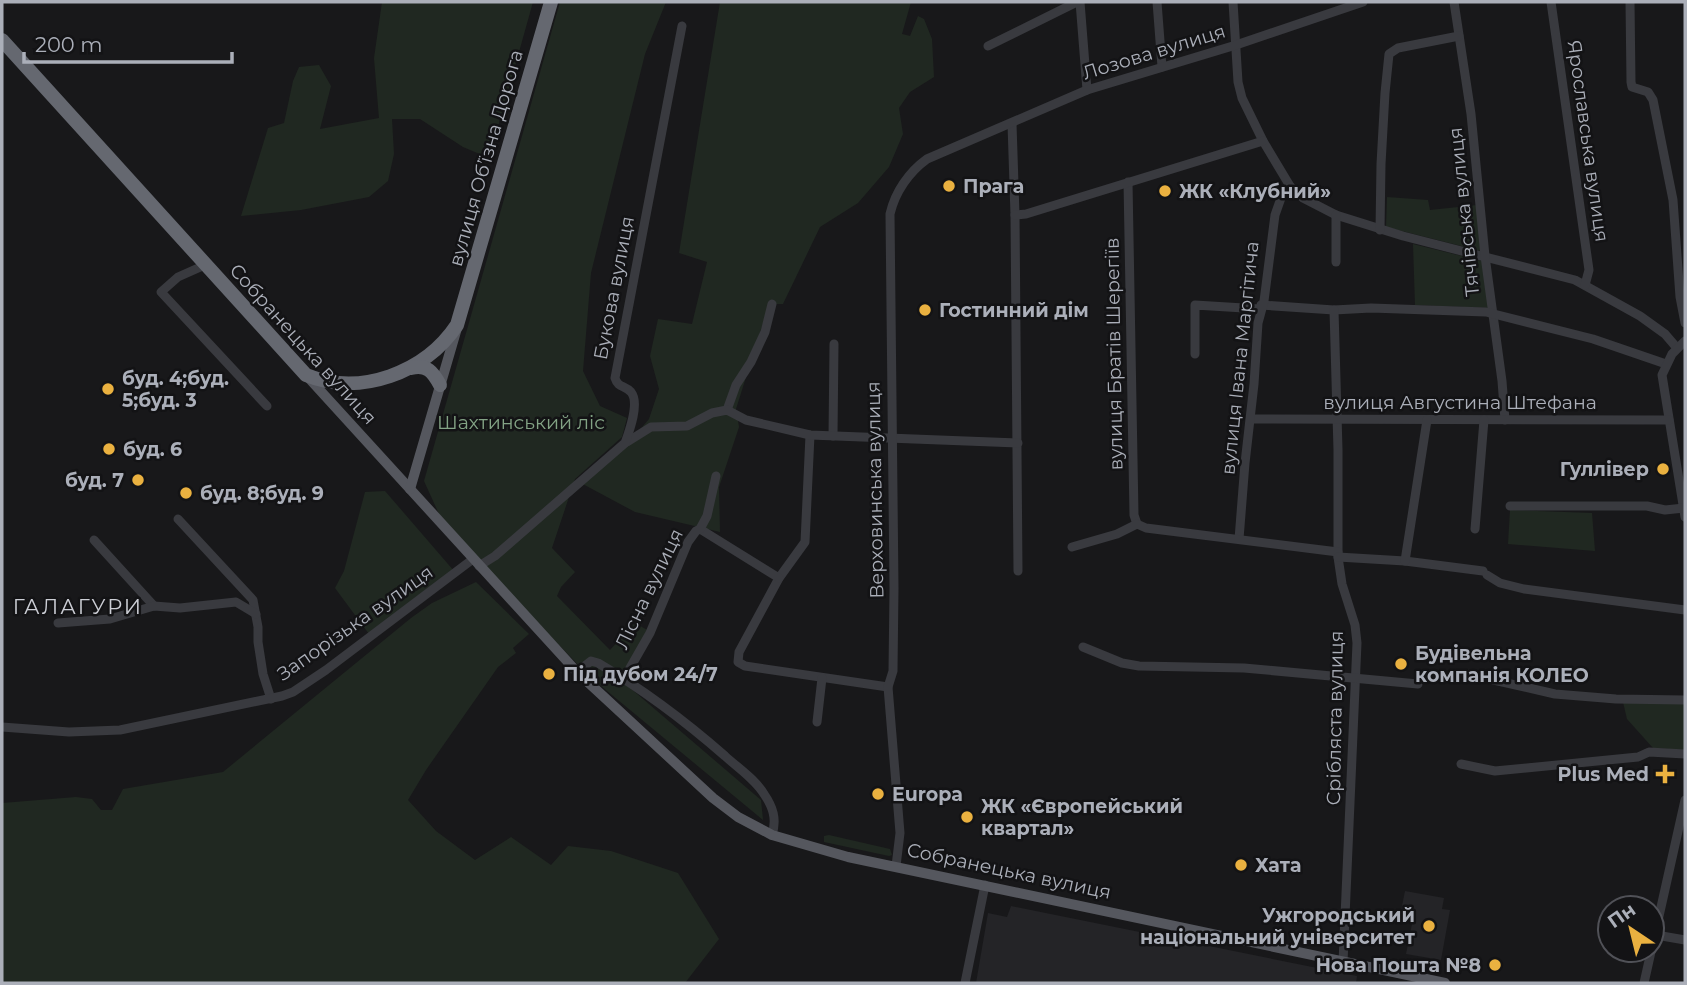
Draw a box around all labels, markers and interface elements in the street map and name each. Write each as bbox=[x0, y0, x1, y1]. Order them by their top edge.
street label: Лозова вулиця bbox=[1080, 19, 1228, 85]
scale bar bbox=[24, 21, 233, 65]
text: 200 m bbox=[35, 32, 102, 57]
street label: Ярославська вулиця bbox=[1562, 39, 1614, 243]
street label: вулиця Обʼїзна Дорога bbox=[444, 47, 528, 269]
street label: Тячівська вулиця bbox=[1444, 126, 1484, 298]
place label: Прага bbox=[963, 175, 1024, 198]
marker: Прага bbox=[941, 178, 957, 194]
place label: ЖК «Клубний» bbox=[1179, 180, 1331, 203]
marker: ЖК «Клубний» bbox=[1157, 183, 1173, 199]
street label: Букова вулиця bbox=[589, 214, 639, 362]
street label: вулиця Братів Шерегіїв bbox=[1100, 237, 1128, 471]
street label: вулиця Івана Маргітича bbox=[1216, 240, 1264, 476]
street label: Собранецька вулиця bbox=[225, 259, 381, 429]
place label: Гостинний дім bbox=[939, 299, 1089, 322]
marker: Гостинний дім bbox=[917, 302, 933, 318]
place label: буд. 4;буд. 5;буд. 3 bbox=[122, 367, 229, 412]
marker: буд. 4;буд. 5;буд. 3 bbox=[100, 381, 116, 397]
street label: Верховинська вулиця bbox=[862, 381, 888, 599]
street label: вулиця Августина Штефана bbox=[1323, 391, 1597, 414]
park label: Шахтинський ліс bbox=[437, 411, 605, 434]
place label: буд. 6 bbox=[123, 438, 182, 461]
marker: буд. 6 bbox=[101, 441, 117, 457]
place label: Гуллівер bbox=[1560, 458, 1649, 481]
marker: Гуллівер bbox=[1655, 461, 1671, 477]
place label: буд. 7 bbox=[65, 469, 124, 492]
marker: буд. 7 bbox=[130, 472, 146, 488]
place label: буд. 8;буд. 9 bbox=[200, 482, 324, 505]
marker: буд. 8;буд. 9 bbox=[178, 485, 194, 501]
street label: Лісна вулиця bbox=[610, 525, 688, 653]
street label: Запорізька вулиця bbox=[273, 561, 437, 685]
district label: ГАЛАГУРИ bbox=[13, 594, 143, 619]
street label: Срібляста вулиця bbox=[1322, 630, 1348, 806]
place label: Будівельна компанія КОЛЕО bbox=[1415, 642, 1589, 687]
marker: Будівельна компанія КОЛЕО bbox=[1393, 656, 1409, 672]
place label: Під дубом 24/7 bbox=[563, 663, 718, 686]
marker: Під дубом 24/7 bbox=[541, 666, 557, 682]
place label: Plus Med bbox=[1558, 763, 1649, 786]
marker: Plus Med bbox=[1655, 764, 1675, 784]
place label: Europa bbox=[892, 783, 963, 806]
marker: Europa bbox=[870, 786, 886, 802]
place label: ЖК «Європейський квартал» bbox=[981, 795, 1183, 840]
marker: ЖК «Європейський квартал» bbox=[959, 809, 975, 825]
street label: Собранецька вулиця bbox=[905, 838, 1113, 904]
place label: Хата bbox=[1255, 854, 1302, 877]
marker: Хата bbox=[1233, 857, 1249, 873]
north arrow bbox=[1596, 894, 1666, 964]
text: Пн bbox=[1603, 898, 1640, 933]
place label: Ужгородський національний університет bbox=[1140, 904, 1416, 949]
marker: Ужгородський національний університет bbox=[1421, 918, 1437, 934]
place label: Нова Пошта №8 bbox=[1315, 954, 1481, 977]
marker: Нова Пошта №8 bbox=[1487, 957, 1503, 973]

